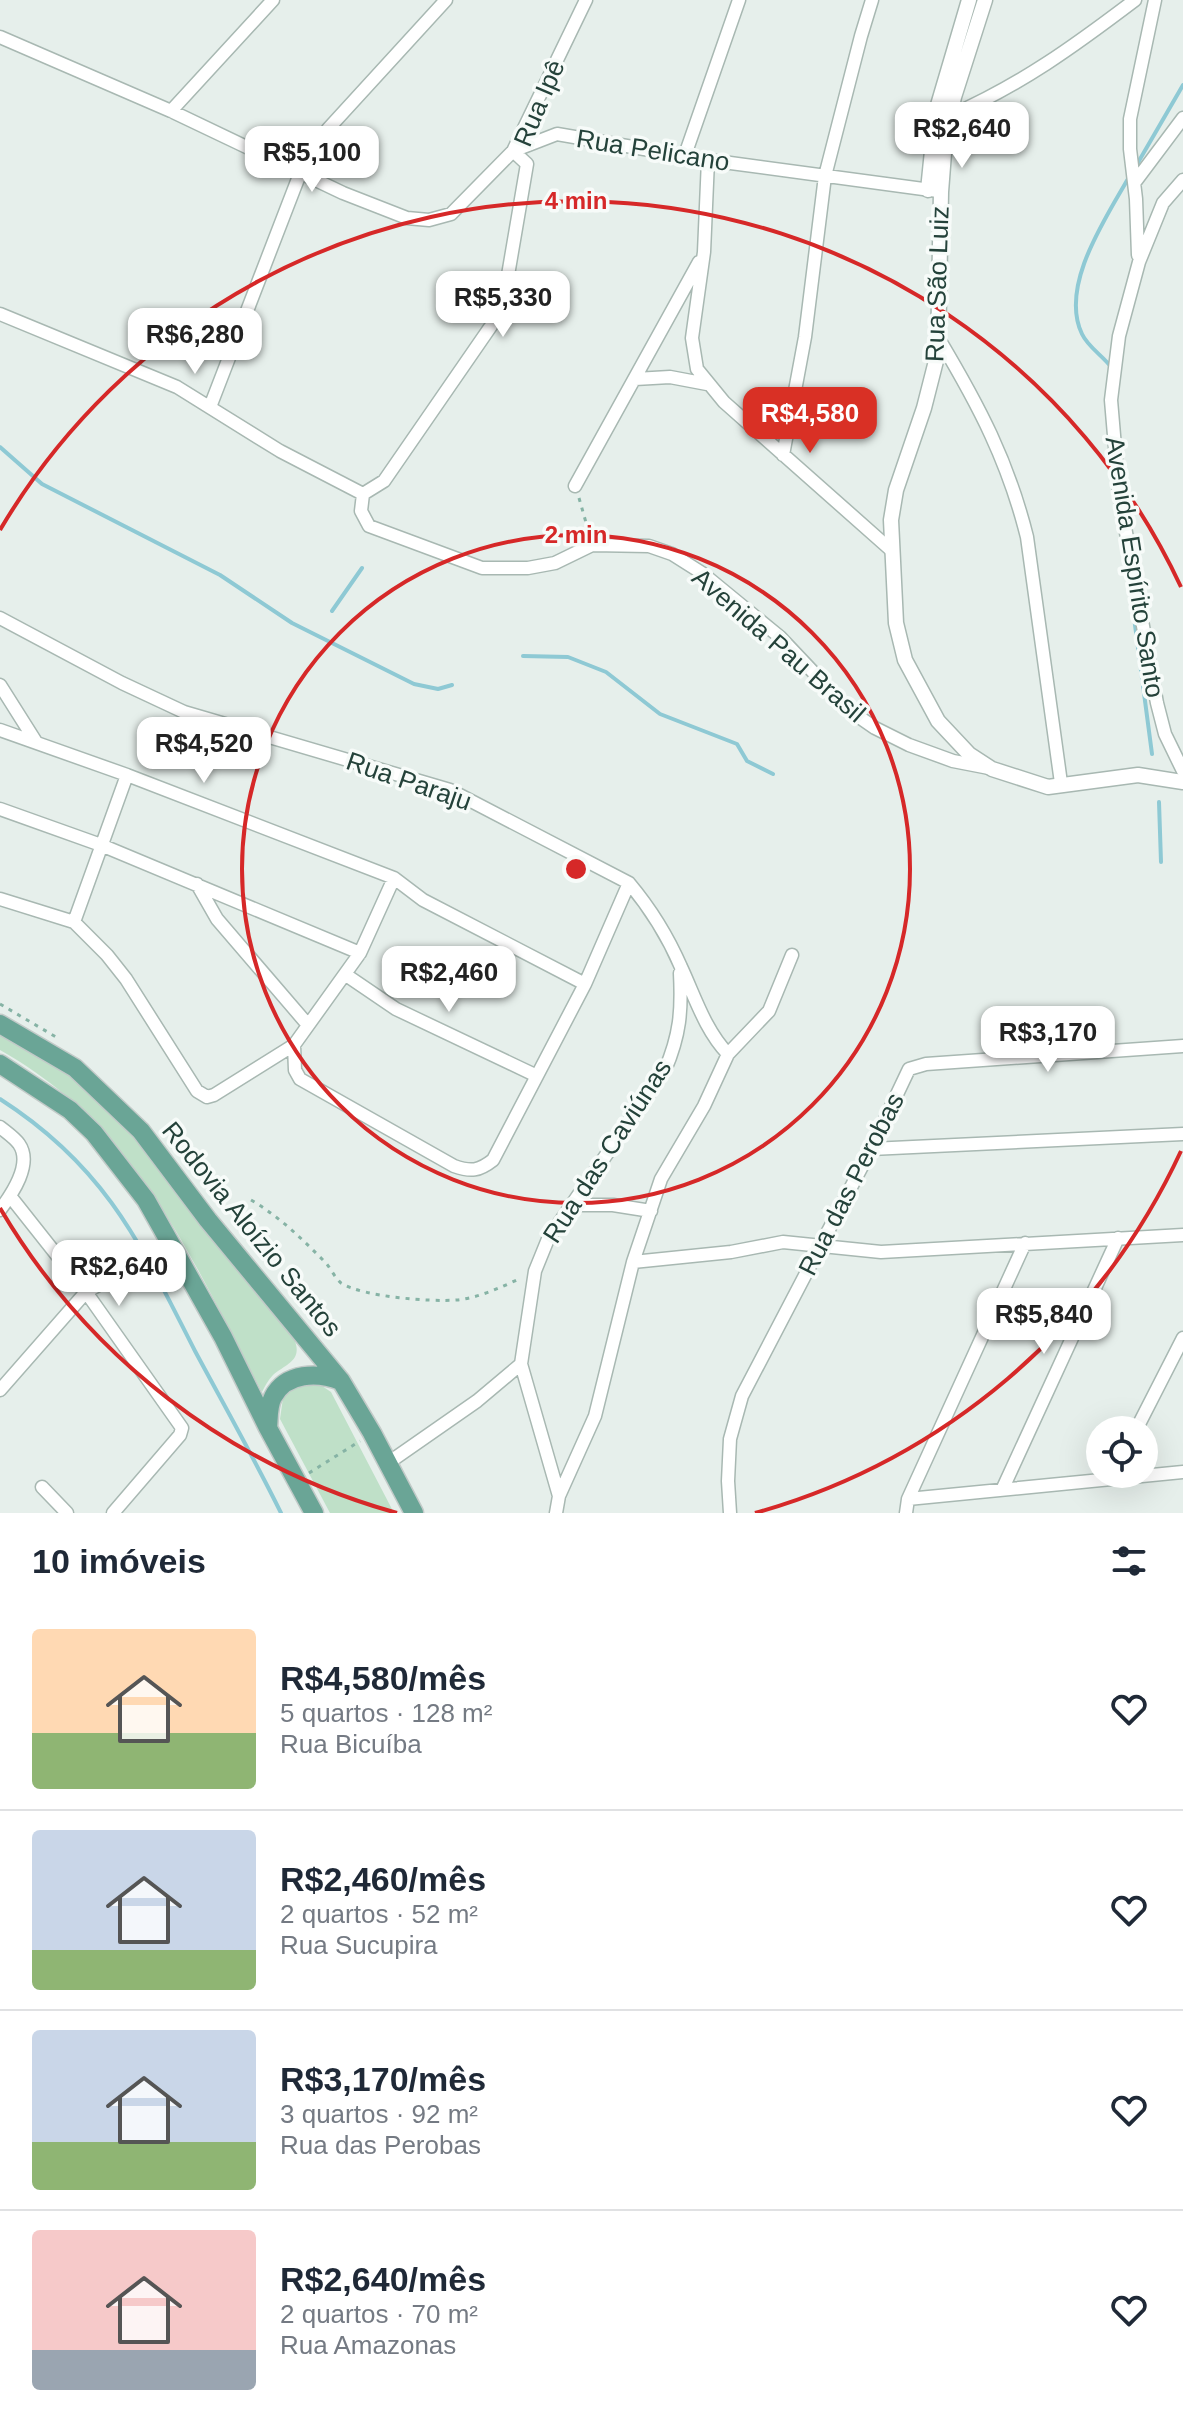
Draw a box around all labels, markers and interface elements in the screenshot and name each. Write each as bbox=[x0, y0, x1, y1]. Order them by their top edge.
street label: Rua Ipê bbox=[507, 55, 571, 151]
pin: R$2,640 bbox=[888, 102, 1036, 170]
text: R$2,640 bbox=[913, 113, 1011, 143]
street label: Rua Pelicano bbox=[574, 123, 732, 177]
pin: R$5,100 bbox=[238, 126, 386, 194]
text: R$5,100 bbox=[263, 137, 361, 167]
text: 4 min bbox=[545, 187, 607, 214]
street label: Rua São Luiz bbox=[919, 205, 955, 363]
pin: R$5,330 bbox=[429, 271, 577, 339]
text: R$5,330 bbox=[454, 282, 552, 312]
pin: R$6,280 bbox=[121, 308, 269, 376]
text: R$6,280 bbox=[146, 319, 244, 349]
pin: R$4,580 bbox=[736, 387, 884, 455]
text: R$4,580 bbox=[761, 398, 859, 428]
street label: Avenida Espírito Santo bbox=[1100, 434, 1170, 700]
text: 2 min bbox=[545, 521, 607, 548]
street label: Avenida Pau Brasil bbox=[686, 562, 872, 728]
pin: R$4,520 bbox=[130, 717, 278, 785]
text: R$4,520 bbox=[155, 728, 253, 758]
street label: Rua Paraju bbox=[343, 746, 475, 816]
centre of rings bbox=[562, 855, 590, 883]
pin: R$2,460 bbox=[375, 946, 523, 1014]
text: R$2,460 bbox=[400, 957, 498, 987]
pin: R$3,170 bbox=[974, 1006, 1122, 1074]
text: R$3,170 bbox=[999, 1017, 1097, 1047]
street label: Rua das Caviúnas bbox=[537, 1054, 677, 1248]
street label: Rua das Perobas bbox=[792, 1088, 910, 1280]
street label: Rodovia Aloízio Santos bbox=[156, 1116, 348, 1342]
pin: R$2,640 bbox=[45, 1240, 193, 1308]
text: R$2,640 bbox=[70, 1251, 168, 1281]
pin: R$5,840 bbox=[970, 1288, 1118, 1356]
text: R$5,840 bbox=[995, 1299, 1093, 1329]
map controls bbox=[1086, 1416, 1158, 1488]
button: locate bbox=[1086, 1416, 1158, 1488]
icon: filters bbox=[1107, 1539, 1151, 1583]
text: 10 imóveis bbox=[32, 1542, 206, 1580]
text: R$4,580/mês bbox=[280, 1659, 486, 1697]
icon: home bbox=[96, 1661, 192, 1757]
icon: heart bbox=[1107, 1687, 1151, 1731]
text: 5 quartos · 128 m² bbox=[280, 1698, 492, 1728]
text: Rua Bicuíba bbox=[280, 1729, 422, 1759]
text: R$2,460/mês bbox=[280, 1860, 486, 1898]
icon: home bbox=[96, 1862, 192, 1958]
icon: heart bbox=[1107, 1888, 1151, 1932]
text: 2 quartos · 52 m² bbox=[280, 1899, 478, 1929]
text: Rua Sucupira bbox=[280, 1930, 438, 1960]
text: R$3,170/mês bbox=[280, 2060, 486, 2098]
icon: home bbox=[96, 2062, 192, 2158]
icon: heart bbox=[1107, 2088, 1151, 2132]
text: 3 quartos · 92 m² bbox=[280, 2099, 478, 2129]
text: Rua das Perobas bbox=[280, 2130, 481, 2160]
text: R$2,640/mês bbox=[280, 2260, 486, 2298]
icon: home bbox=[96, 2262, 192, 2358]
icon: heart bbox=[1107, 2288, 1151, 2332]
text: 2 quartos · 70 m² bbox=[280, 2299, 478, 2329]
text: Rua Amazonas bbox=[280, 2330, 456, 2360]

